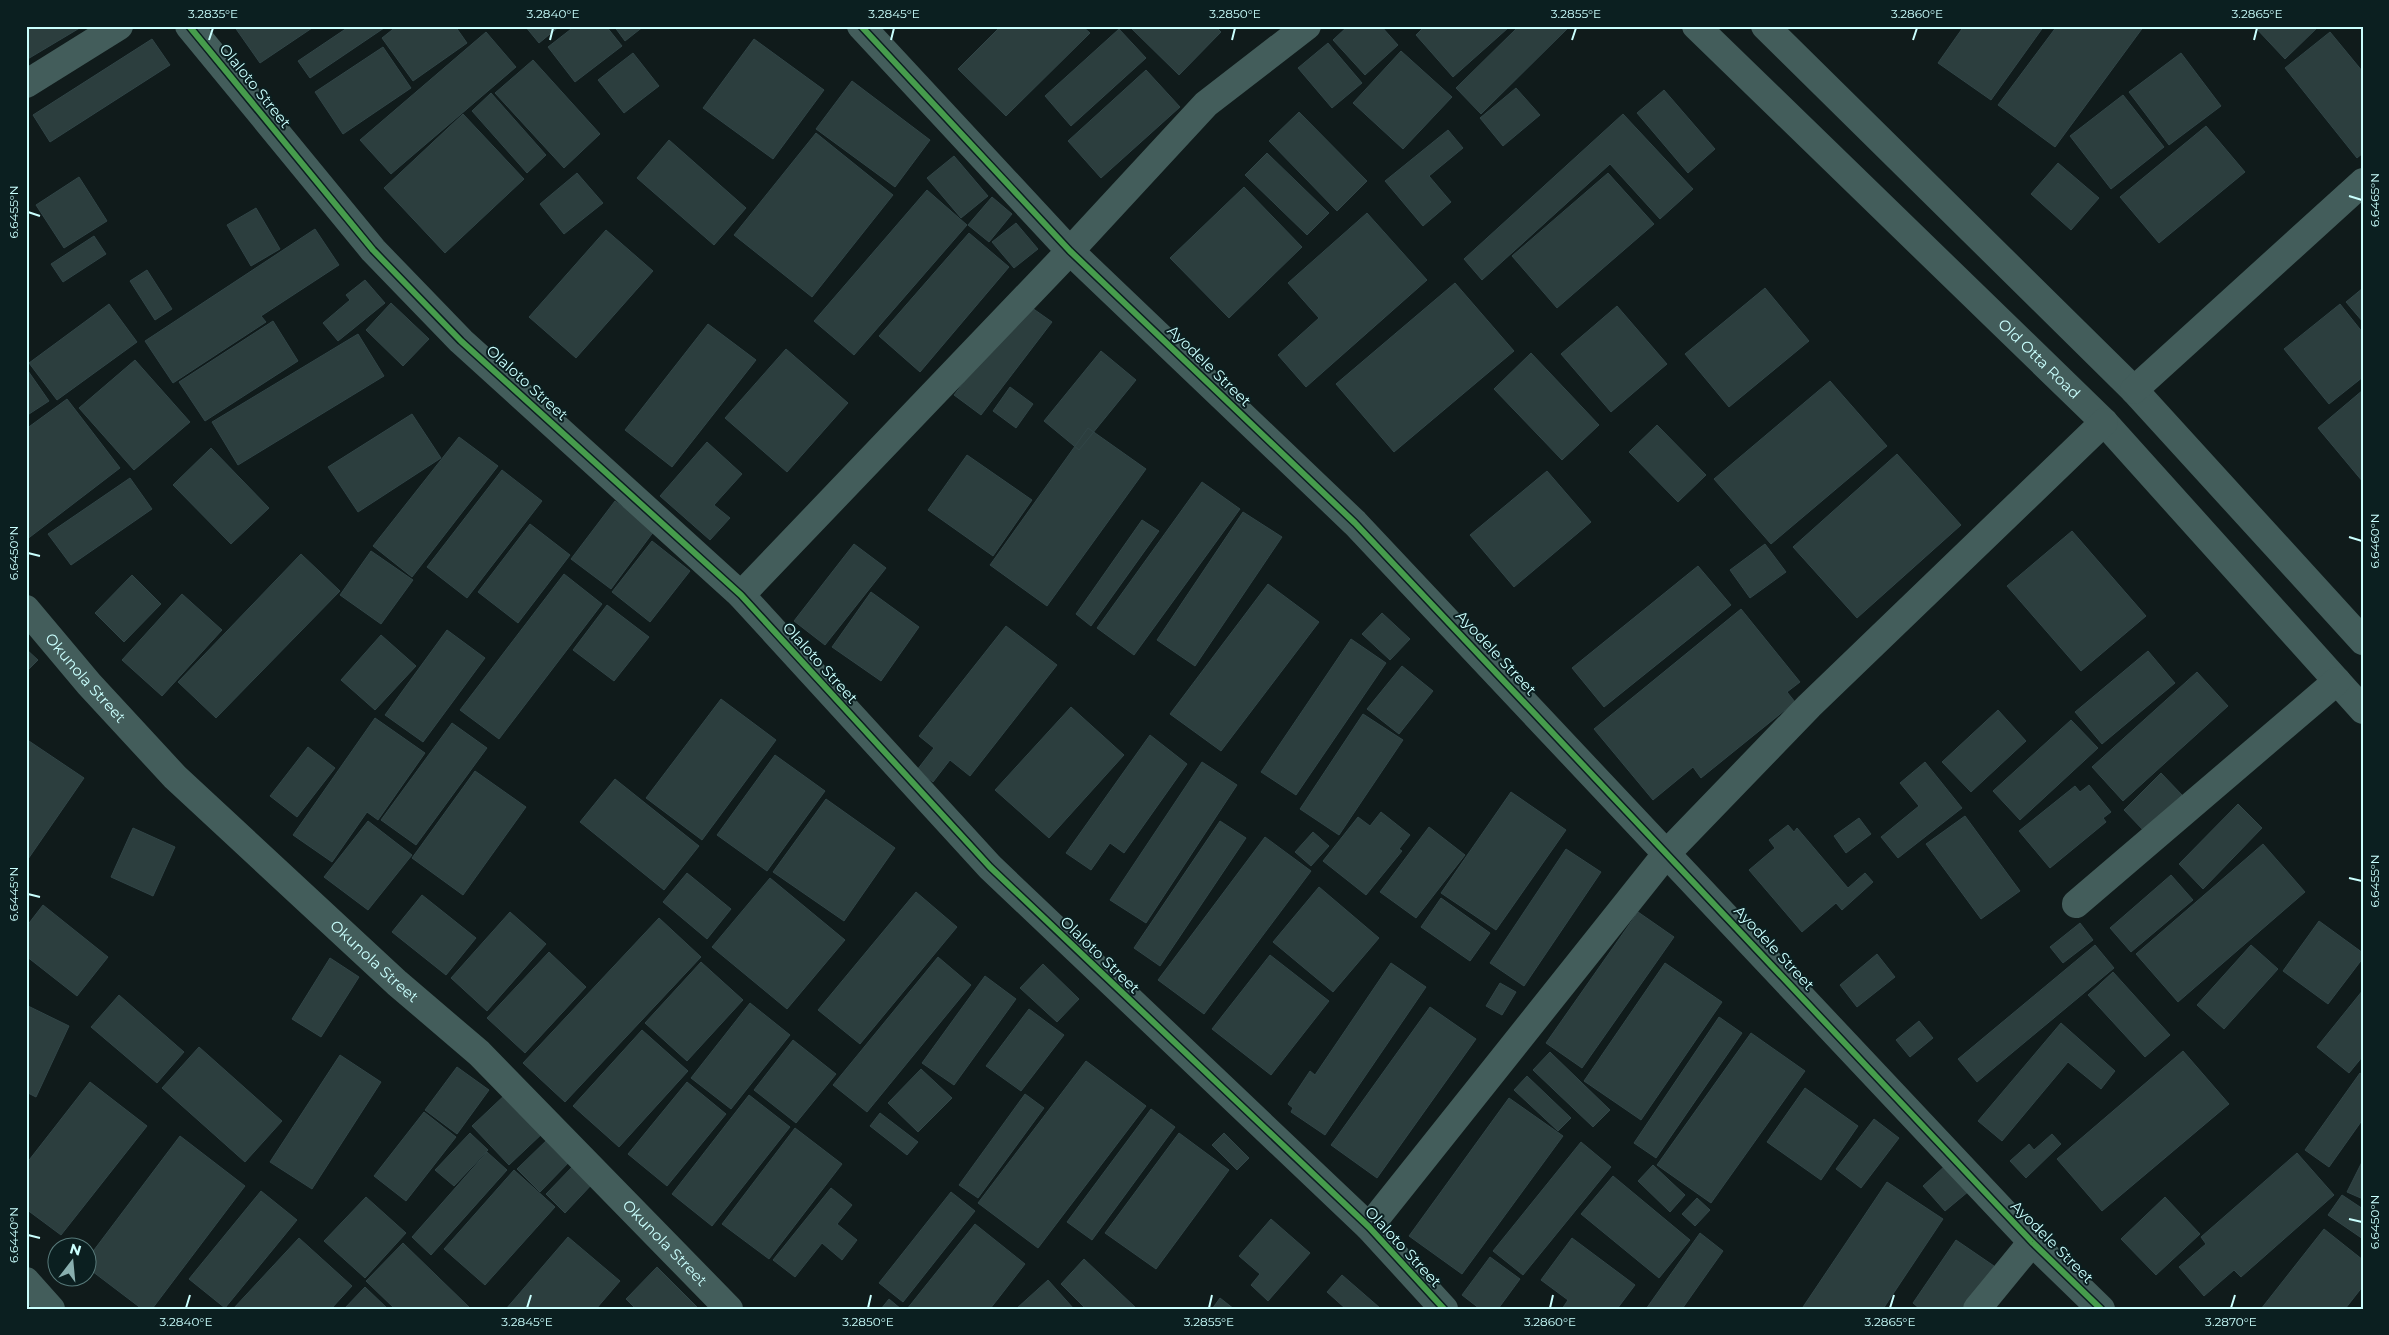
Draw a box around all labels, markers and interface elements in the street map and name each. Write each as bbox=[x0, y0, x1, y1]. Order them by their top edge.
text: 3.2835°E bbox=[188, 6, 238, 21]
text: 3.2840°E bbox=[527, 6, 579, 21]
text: 3.2845°E bbox=[868, 6, 920, 21]
text: 3.2850°E bbox=[1209, 6, 1261, 21]
text: 3.2855°E bbox=[1551, 6, 1601, 21]
text: 3.2860°E bbox=[1891, 6, 1943, 21]
text: 3.2865°E bbox=[2232, 6, 2282, 21]
street label: Olaloto Street bbox=[215, 40, 295, 132]
text: 6.6465°N bbox=[2367, 173, 2382, 227]
text: 6.6455°N bbox=[6, 185, 21, 239]
street label: Old Otta Road bbox=[1994, 314, 2084, 403]
street label: Ayodele Street bbox=[1163, 321, 1255, 410]
street label: Olaloto Street bbox=[483, 341, 572, 424]
text: 6.6460°N bbox=[2367, 513, 2382, 569]
text: 6.6450°N bbox=[6, 526, 21, 580]
street label: Ayodele Street bbox=[1452, 606, 1541, 699]
street label: Olaloto Street bbox=[779, 618, 862, 707]
street label: Okunola Street bbox=[41, 629, 130, 727]
text: 6.6455°N bbox=[2367, 854, 2382, 908]
text: 6.6445°N bbox=[6, 867, 21, 921]
street label: Ayodele Street bbox=[1730, 901, 1819, 994]
street label: Olaloto Street bbox=[1057, 912, 1144, 997]
street label: Okunola Street bbox=[326, 916, 423, 1006]
text: 6.6450°N bbox=[2367, 1195, 2382, 1249]
street label: Okunola Street bbox=[619, 1196, 711, 1290]
street label: Ayodele Street bbox=[2007, 1196, 2098, 1287]
street label: Olaloto Street bbox=[1361, 1202, 1446, 1291]
text: 6.6440°N bbox=[6, 1207, 21, 1263]
north arrow bbox=[48, 1238, 98, 1288]
text: N bbox=[68, 1239, 84, 1260]
text: 3.2840°E bbox=[160, 1314, 212, 1329]
text: 3.2845°E bbox=[501, 1314, 553, 1329]
text: 3.2850°E bbox=[842, 1314, 894, 1329]
text: 3.2855°E bbox=[1184, 1314, 1234, 1329]
text: 3.2860°E bbox=[1524, 1314, 1576, 1329]
text: 3.2865°E bbox=[1865, 1314, 1915, 1329]
text: 3.2870°E bbox=[2205, 1314, 2257, 1329]

